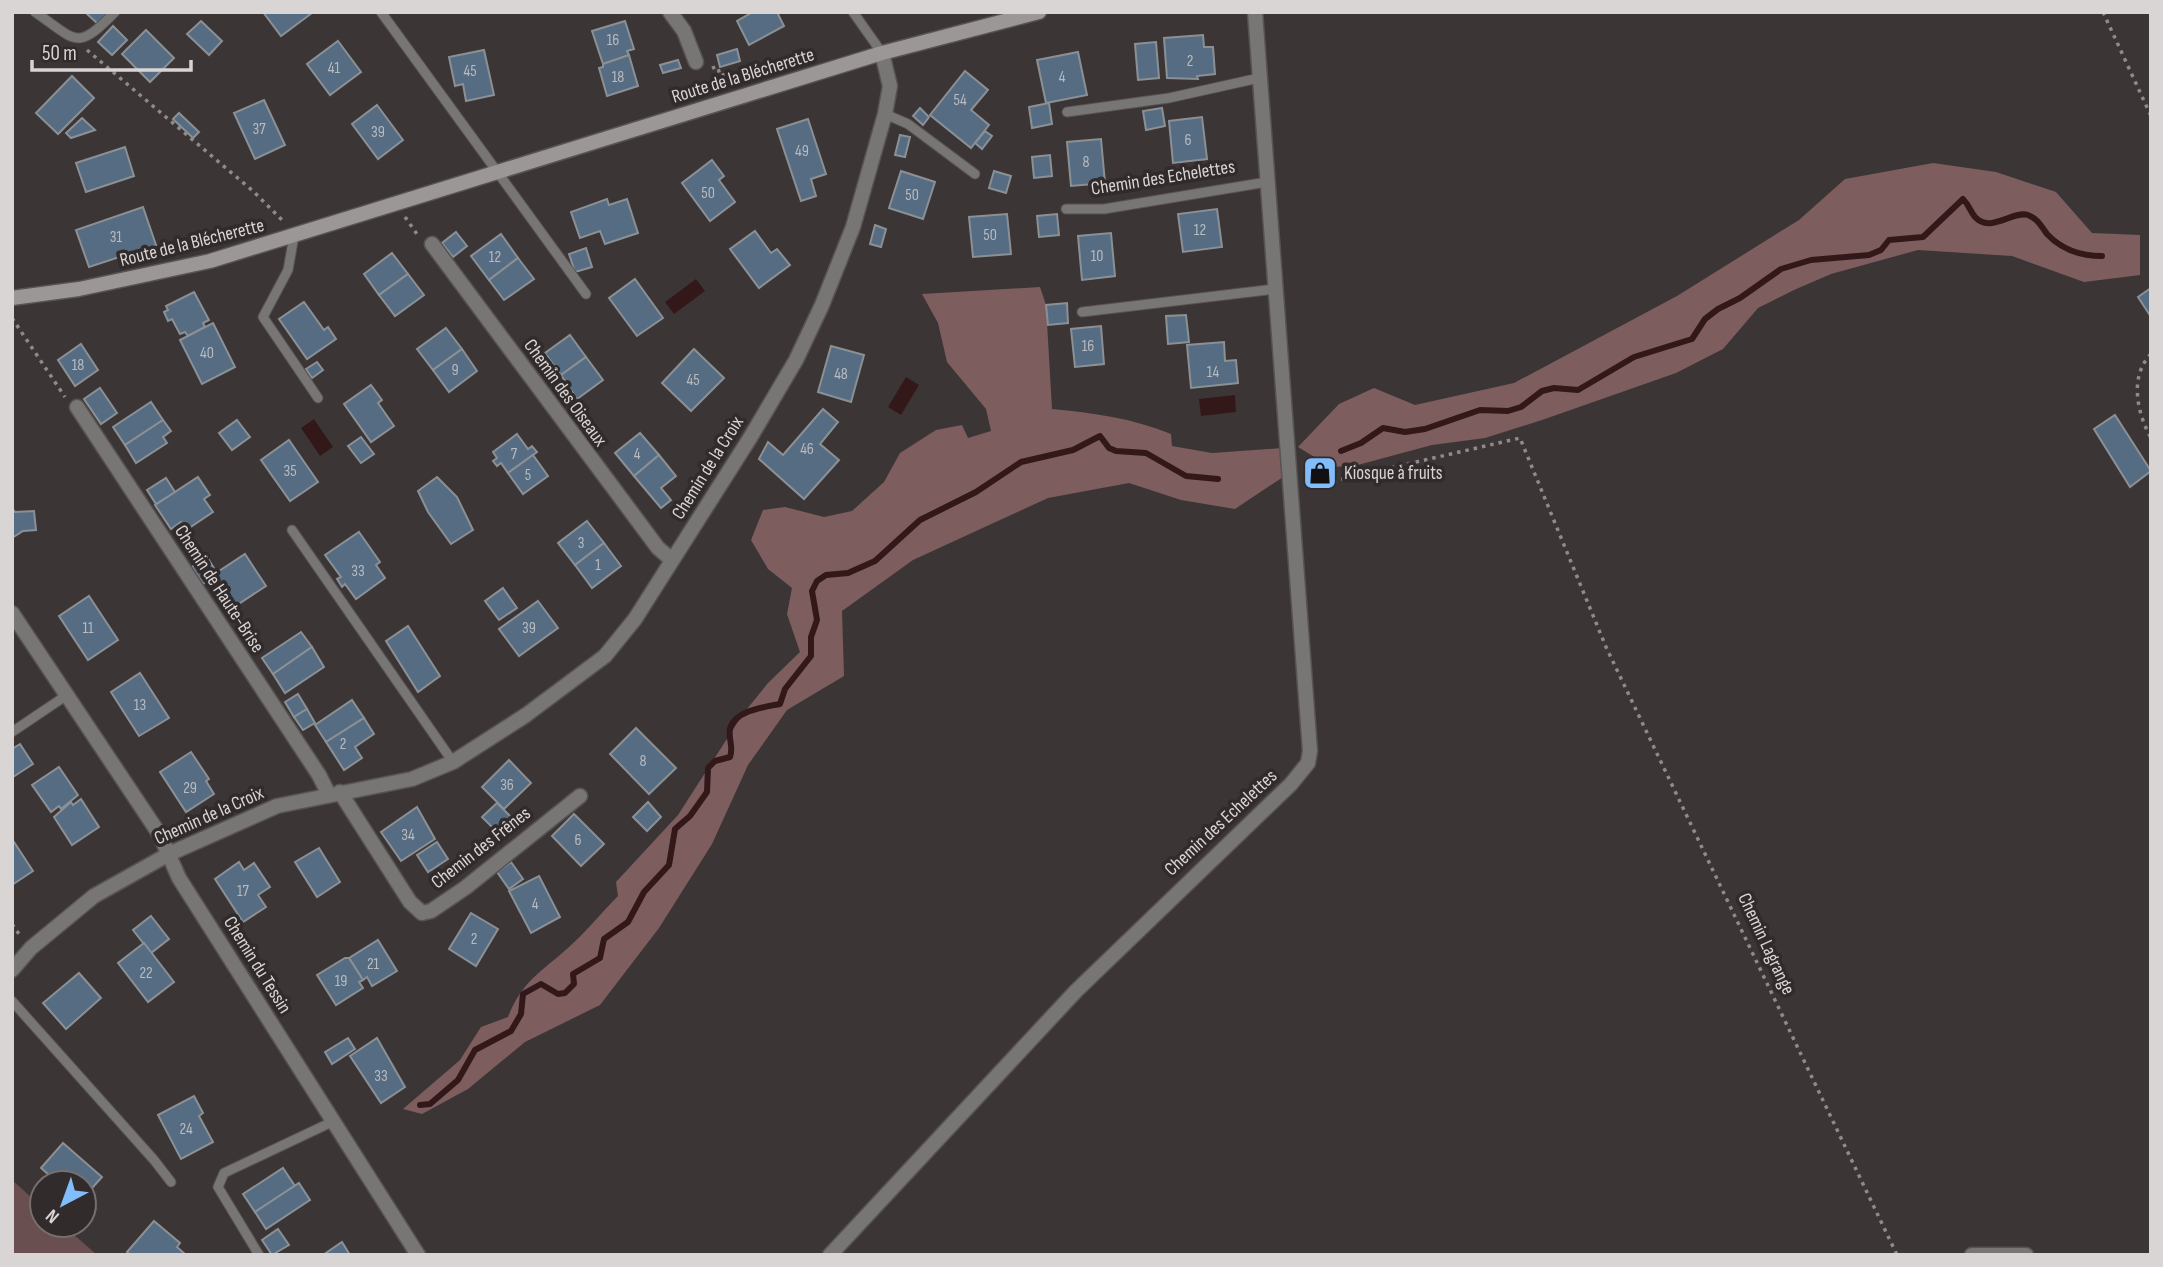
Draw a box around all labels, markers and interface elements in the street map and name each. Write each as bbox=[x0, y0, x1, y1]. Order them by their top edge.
scale bar bbox=[32, 28, 191, 72]
house number: 16 bbox=[607, 31, 619, 50]
text: 50 m bbox=[42, 41, 77, 66]
street label: Route de la Blécherette bbox=[669, 43, 817, 109]
house number: 2 bbox=[1187, 52, 1193, 71]
house number: 41 bbox=[328, 59, 341, 78]
house number: 45 bbox=[463, 62, 477, 81]
house number: 18 bbox=[612, 68, 624, 87]
house number: 4 bbox=[1059, 68, 1066, 87]
house number: 54 bbox=[953, 91, 967, 110]
house number: 37 bbox=[252, 120, 266, 139]
house number: 39 bbox=[371, 123, 385, 142]
house number: 6 bbox=[1184, 131, 1192, 150]
house number: 49 bbox=[795, 142, 809, 161]
house number: 8 bbox=[1082, 153, 1090, 172]
street label: Chemin des Echelettes bbox=[1089, 155, 1237, 201]
house number: 50 bbox=[701, 184, 715, 203]
house number: 50 bbox=[905, 186, 919, 205]
street label: Route de la Blécherette bbox=[117, 214, 267, 272]
house number: 12 bbox=[1194, 221, 1206, 240]
house number: 50 bbox=[983, 226, 997, 245]
house number: 31 bbox=[110, 228, 123, 247]
house number: 10 bbox=[1091, 247, 1103, 266]
house number: 12 bbox=[489, 248, 501, 267]
street label: Chemin des Oiseaux bbox=[518, 335, 612, 451]
house number: 16 bbox=[1082, 337, 1094, 356]
house number: 40 bbox=[200, 344, 214, 363]
house number: 18 bbox=[72, 356, 84, 375]
house number: 9 bbox=[451, 361, 459, 380]
house number: 14 bbox=[1207, 363, 1219, 382]
house number: 48 bbox=[834, 365, 848, 384]
house number: 45 bbox=[686, 371, 700, 390]
street label: Chemin de la Croix bbox=[667, 412, 749, 524]
house number: 46 bbox=[800, 440, 814, 459]
house number: 7 bbox=[511, 445, 518, 464]
house number: 4 bbox=[634, 445, 641, 464]
shop icon: Kiosque à fruits bbox=[1301, 454, 1339, 492]
house number: 35 bbox=[283, 462, 297, 481]
place label: Kiosque à fruits bbox=[1344, 462, 1443, 485]
house number: 5 bbox=[525, 466, 531, 485]
street label: Chemin de Haute-Brise bbox=[169, 521, 269, 657]
house number: 3 bbox=[578, 534, 584, 553]
house number: 1 bbox=[595, 556, 601, 575]
house number: 33 bbox=[351, 562, 365, 581]
house number: 11 bbox=[82, 619, 94, 638]
house number: 39 bbox=[522, 619, 536, 638]
house number: 13 bbox=[134, 696, 146, 715]
house number: 2 bbox=[340, 735, 346, 754]
house number: 8 bbox=[639, 752, 647, 771]
street label: Chemin des Echelettes bbox=[1160, 765, 1282, 881]
house number: 36 bbox=[500, 776, 514, 795]
house number: 29 bbox=[183, 779, 197, 798]
street label: Chemin de la Croix bbox=[151, 782, 267, 850]
street label: Chemin des Frênes bbox=[427, 802, 535, 894]
house number: 34 bbox=[401, 826, 415, 845]
house number: 6 bbox=[574, 831, 582, 850]
house number: 17 bbox=[237, 882, 250, 901]
street label: Chemin Lagrange bbox=[1732, 889, 1800, 999]
house number: 4 bbox=[532, 895, 539, 914]
street label: Chemin du Tessin bbox=[218, 912, 296, 1018]
house number: 2 bbox=[471, 930, 477, 949]
house number: 21 bbox=[367, 955, 380, 974]
house number: 22 bbox=[139, 964, 153, 983]
house number: 19 bbox=[335, 972, 347, 991]
house number: 33 bbox=[374, 1067, 388, 1086]
house number: 24 bbox=[179, 1120, 193, 1139]
north arrow bbox=[28, 1169, 98, 1239]
text: N bbox=[41, 1204, 64, 1228]

